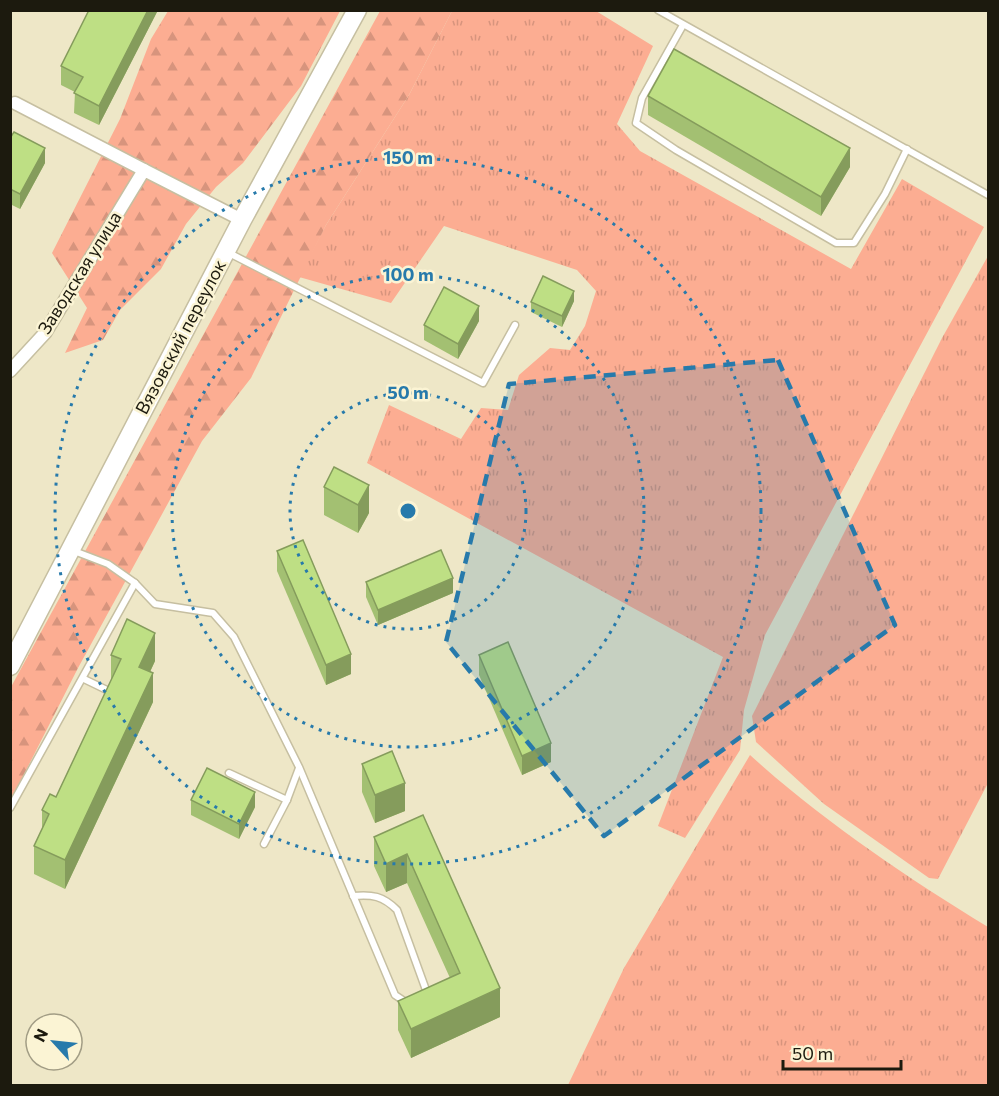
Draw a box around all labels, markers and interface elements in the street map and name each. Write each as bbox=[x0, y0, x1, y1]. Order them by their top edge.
text: 150 m bbox=[383, 146, 433, 168]
street label: Заводская улица bbox=[33, 207, 126, 338]
street label: Вязовский переулок bbox=[130, 255, 230, 418]
text: 100 m bbox=[382, 263, 434, 285]
text: 50 m bbox=[387, 381, 429, 403]
centre of rings bbox=[398, 501, 418, 521]
north arrow bbox=[24, 1012, 84, 1072]
text: N bbox=[29, 1025, 51, 1045]
scale bar bbox=[783, 1033, 902, 1071]
text: 50 m bbox=[792, 1042, 833, 1064]

